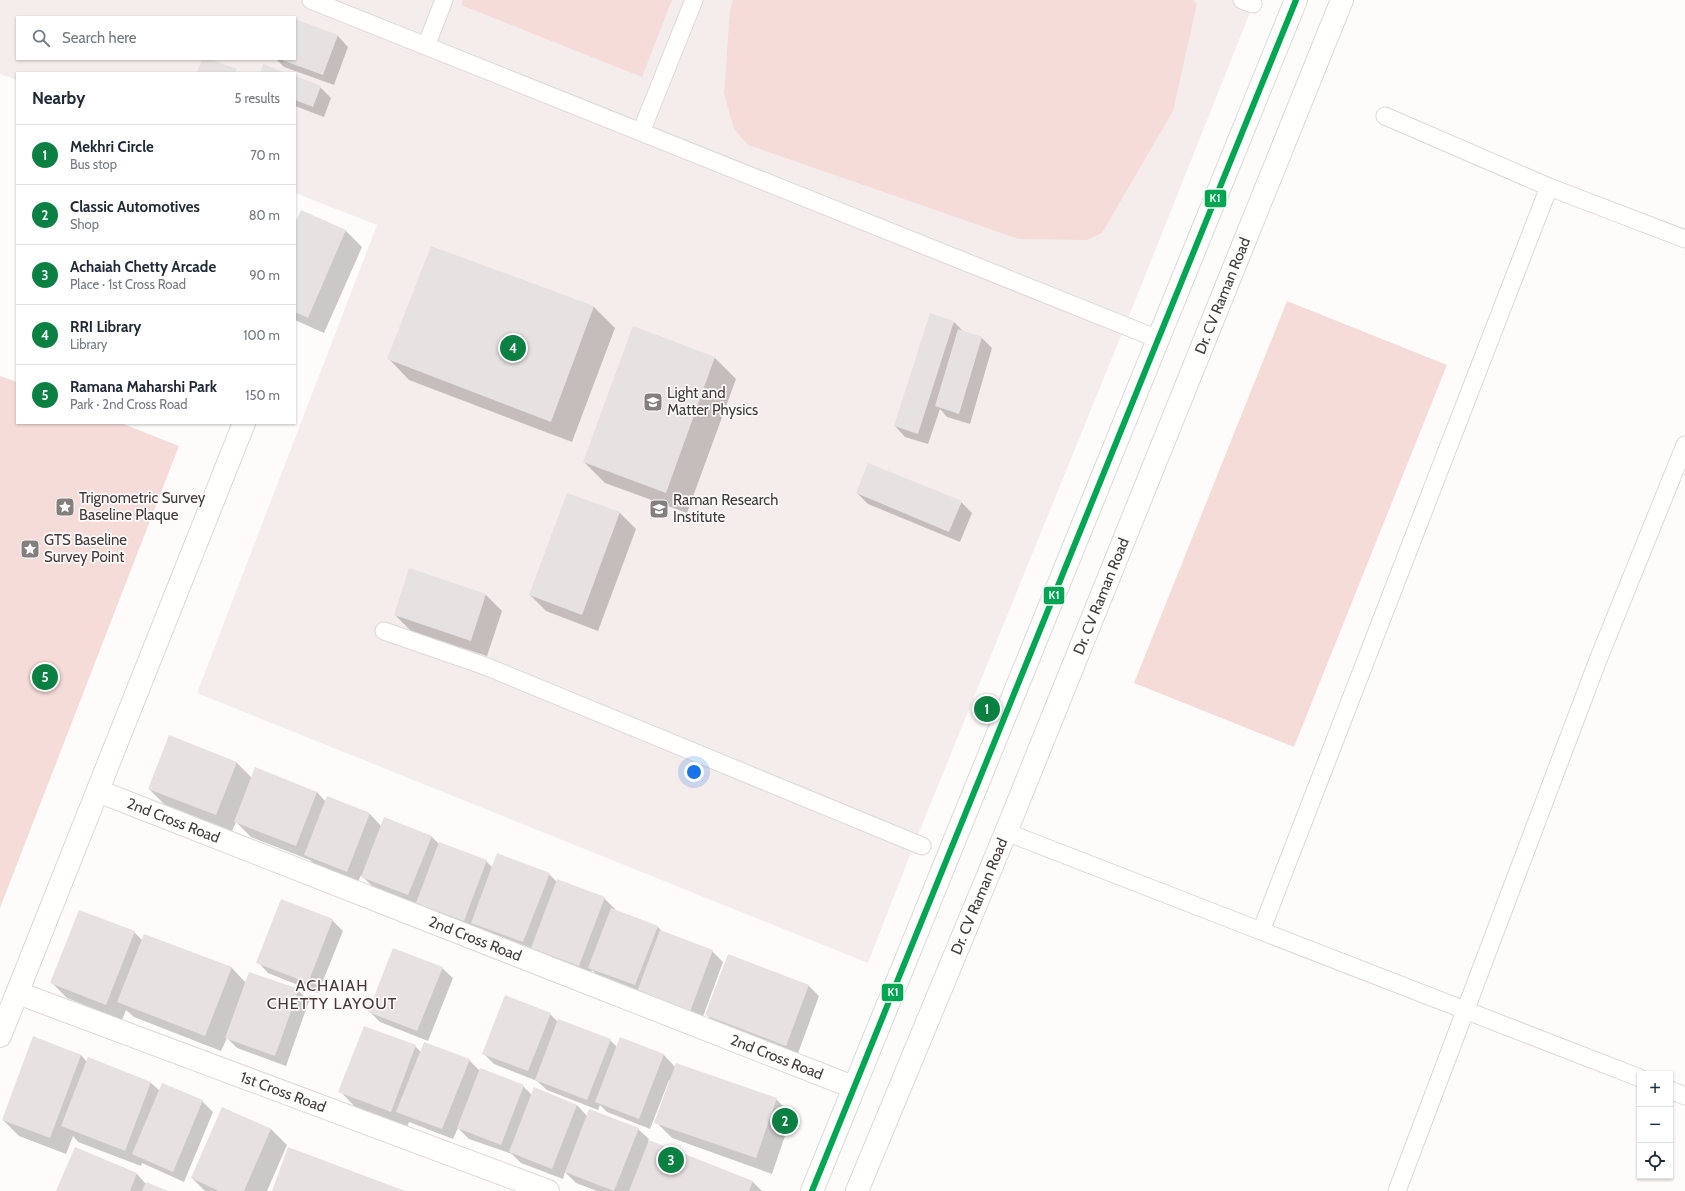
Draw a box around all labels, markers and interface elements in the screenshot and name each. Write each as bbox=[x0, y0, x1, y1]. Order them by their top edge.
search box bbox=[16, 16, 296, 60]
icon: search bbox=[30, 27, 52, 49]
text: Search here bbox=[62, 29, 137, 47]
text: Nearby bbox=[32, 88, 85, 108]
text: 5 results bbox=[234, 90, 280, 106]
text: Mekhri Circle bbox=[70, 138, 154, 156]
text: 1 bbox=[43, 147, 47, 163]
text: 70 m bbox=[250, 147, 280, 163]
text: Bus stop bbox=[70, 156, 117, 172]
line badge: K1 bbox=[1204, 189, 1227, 208]
text: K1 bbox=[1210, 191, 1220, 205]
text: Classic Automotives bbox=[70, 198, 200, 216]
text: 2 bbox=[42, 207, 48, 223]
text: 80 m bbox=[249, 207, 280, 223]
text: Shop bbox=[70, 216, 99, 232]
street label: Dr. CV Raman Road bbox=[1191, 235, 1254, 357]
text: Achaiah Chetty Arcade bbox=[70, 258, 216, 276]
text: 3 bbox=[41, 267, 49, 283]
text: 90 m bbox=[249, 267, 280, 283]
text: Place · 1st Cross Road bbox=[70, 276, 186, 292]
text: RRI Library bbox=[70, 318, 141, 336]
text: 4 bbox=[41, 327, 49, 343]
text: 100 m bbox=[243, 327, 280, 343]
pin: 4 bbox=[500, 333, 526, 363]
text: Library bbox=[70, 336, 107, 352]
text: Ramana Maharshi Park bbox=[70, 378, 217, 396]
place label: Light and Matter Physics bbox=[667, 384, 758, 419]
text: 5 bbox=[42, 387, 48, 403]
text: 150 m bbox=[245, 387, 280, 403]
school or university icon: Light and Matter Physics bbox=[642, 391, 664, 413]
text: Park · 2nd Cross Road bbox=[70, 396, 187, 412]
place label: Trignometric Survey Baseline Plaque bbox=[79, 489, 206, 524]
place label: Raman Research Institute bbox=[673, 491, 778, 526]
place icon: Trignometric Survey Baseline Plaque bbox=[54, 496, 76, 518]
school or university icon: Raman Research Institute bbox=[648, 498, 670, 520]
place label: GTS Baseline Survey Point bbox=[44, 531, 127, 566]
street label: Dr. CV Raman Road bbox=[1070, 535, 1133, 657]
place icon: GTS Baseline Survey Point bbox=[19, 538, 41, 560]
line badge: K1 bbox=[1043, 586, 1065, 605]
text: K1 bbox=[1049, 588, 1059, 602]
pin: 5 bbox=[32, 662, 58, 692]
pin: 1 bbox=[974, 694, 1000, 724]
your location bbox=[684, 762, 704, 782]
street label: 2nd Cross Road bbox=[124, 794, 222, 847]
street label: Dr. CV Raman Road bbox=[947, 836, 1011, 957]
street label: 2nd Cross Road bbox=[426, 913, 524, 965]
district label: ACHAIAH CHETTY LAYOUT bbox=[267, 976, 397, 1013]
line badge: K1 bbox=[881, 983, 904, 1002]
text: K1 bbox=[888, 985, 898, 999]
street label: 2nd Cross Road bbox=[728, 1031, 826, 1083]
street label: 1st Cross Road bbox=[238, 1068, 328, 1116]
map controls bbox=[1637, 1071, 1673, 1179]
button: + bbox=[1637, 1071, 1673, 1107]
pin: 2 bbox=[772, 1106, 798, 1136]
button: − bbox=[1637, 1107, 1673, 1143]
button: locate bbox=[1637, 1143, 1673, 1179]
pin: 3 bbox=[658, 1145, 684, 1175]

